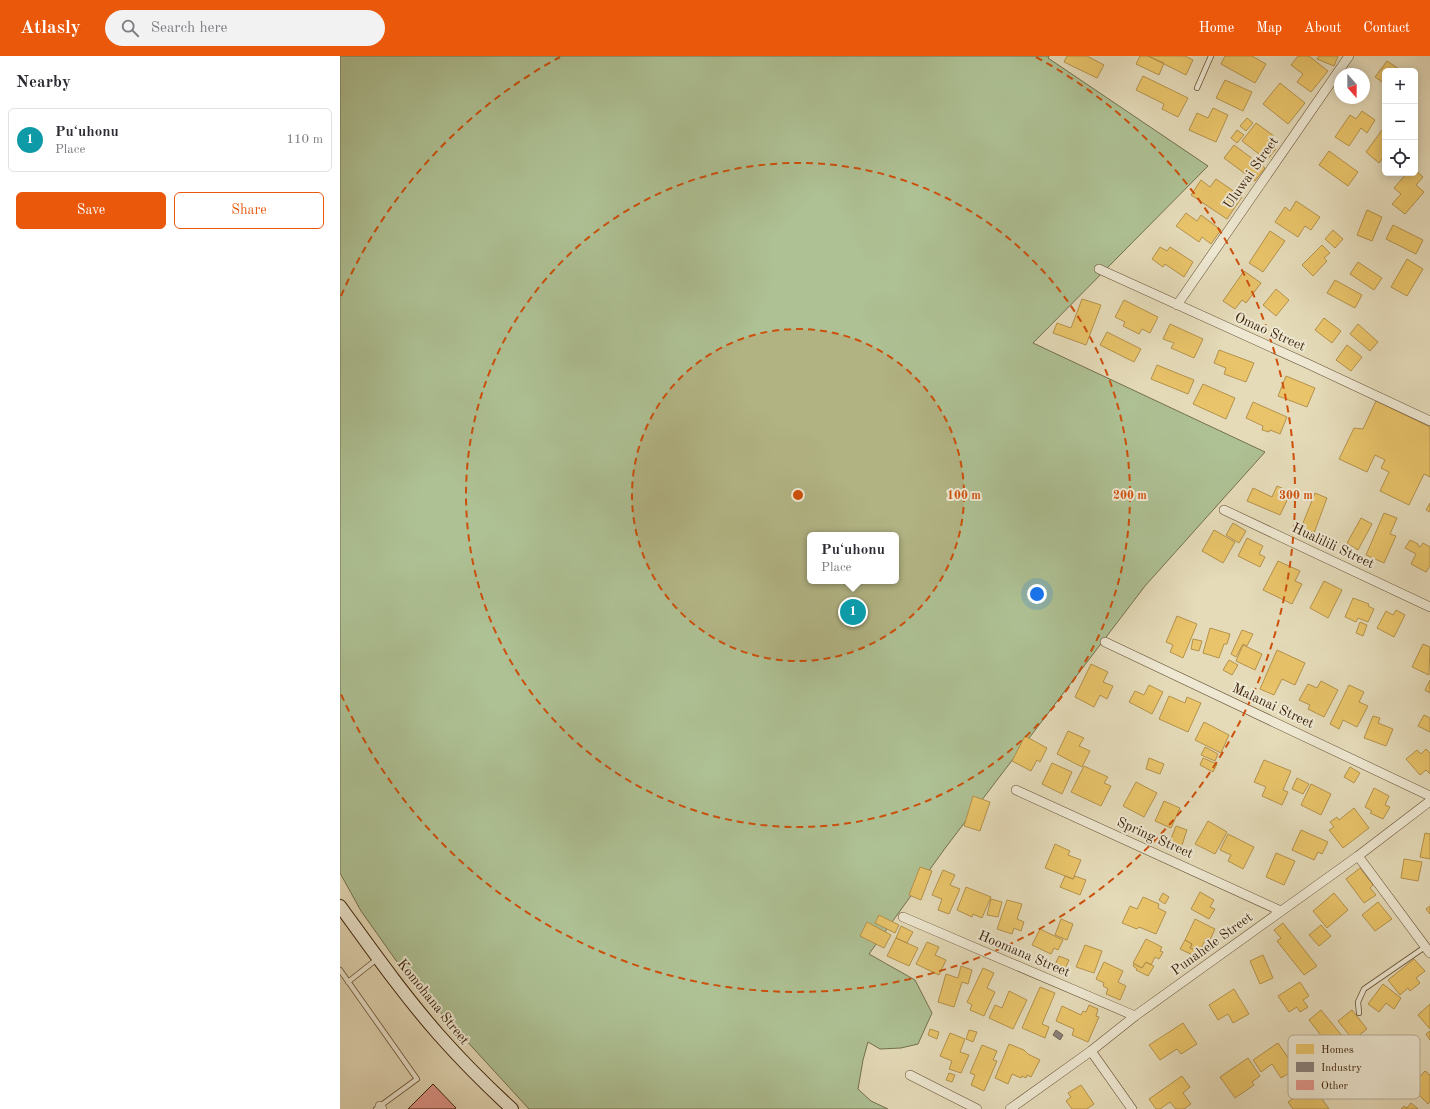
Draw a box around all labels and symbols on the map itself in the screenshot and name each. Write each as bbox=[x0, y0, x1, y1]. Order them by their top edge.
north arrow bbox=[1334, 68, 1370, 104]
street label: Uluwai Street bbox=[1221, 134, 1281, 212]
street label: Omao Street bbox=[1233, 310, 1308, 354]
centre of rings bbox=[791, 488, 805, 502]
text: 100 m bbox=[947, 490, 981, 502]
text: 200 m bbox=[1113, 490, 1147, 502]
text: 300 m bbox=[1279, 490, 1313, 502]
street label: Hualilili Street bbox=[1290, 521, 1376, 571]
your location bbox=[1027, 584, 1047, 604]
pin: 1 bbox=[840, 597, 866, 627]
street label: Malanai Street bbox=[1230, 681, 1316, 731]
street label: Spring Street bbox=[1115, 815, 1195, 861]
street label: Punahele Street bbox=[1169, 910, 1255, 978]
street label: Hoomana Street bbox=[976, 928, 1072, 980]
street label: Komohana Street bbox=[394, 957, 472, 1048]
legend bbox=[1288, 1035, 1420, 1099]
text: Homes bbox=[1321, 1045, 1354, 1056]
text: Industry bbox=[1321, 1063, 1362, 1074]
text: Other bbox=[1321, 1081, 1349, 1092]

